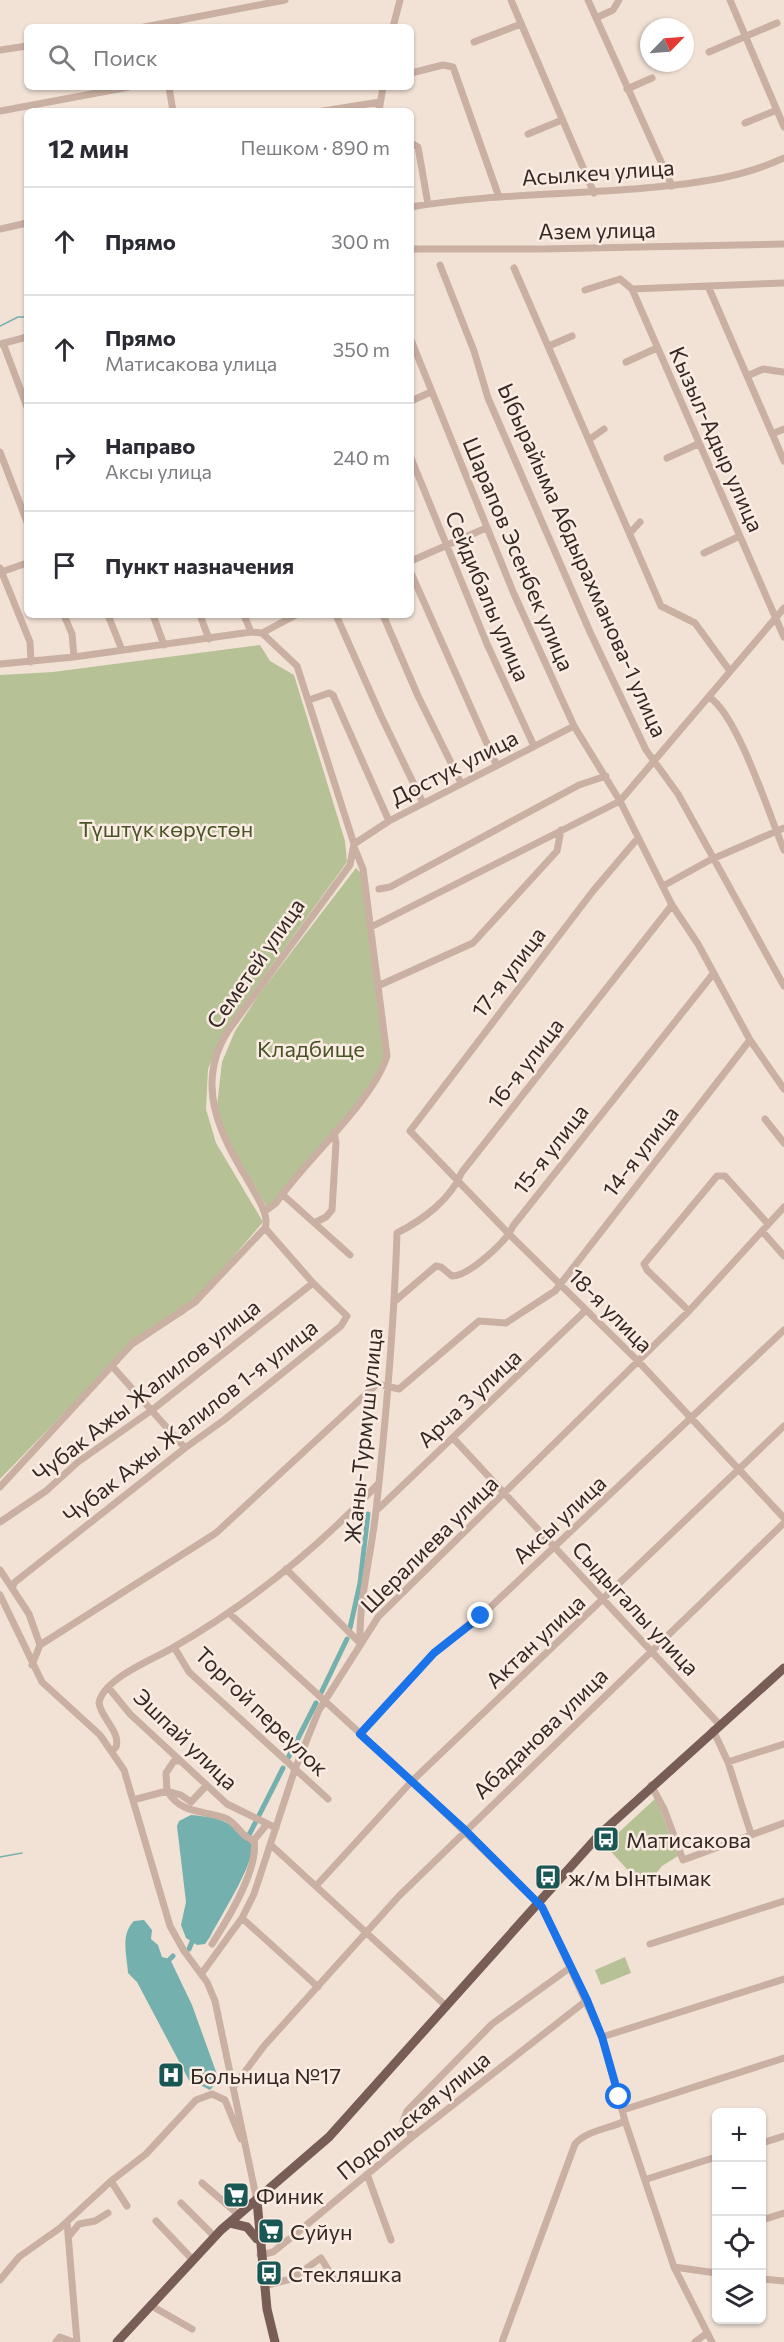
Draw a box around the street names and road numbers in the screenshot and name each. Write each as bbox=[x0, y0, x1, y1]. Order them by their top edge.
street label: Асылкеч улица bbox=[521, 153, 675, 191]
street label: Азем улица bbox=[538, 215, 656, 245]
street label: Кызыл-Адыр улица bbox=[664, 342, 770, 536]
street label: Ыбырайыма Абдырахманова-1 улица bbox=[492, 379, 674, 741]
street label: Шарапов Эсенбек улица bbox=[457, 433, 581, 675]
street label: Сейдибалы улица bbox=[440, 507, 536, 685]
street label: Достук улица bbox=[386, 723, 522, 811]
street label: Семетей улица bbox=[200, 893, 310, 1033]
street label: 17-я улица bbox=[465, 921, 551, 1023]
street label: 16-я улица bbox=[481, 1012, 569, 1114]
street label: 15-я улица bbox=[506, 1098, 594, 1200]
street label: 14-я улица bbox=[596, 1100, 684, 1202]
street label: 18-я улица bbox=[563, 1262, 659, 1358]
street label: Чубак Ажы Жалилов улица bbox=[27, 1293, 265, 1487]
street label: Чубак Ажы Жалилов 1-я улица bbox=[57, 1313, 323, 1529]
street label: Жаны-Турмуш улица bbox=[338, 1327, 388, 1545]
street label: Арча 3 улица bbox=[411, 1343, 527, 1453]
street label: Аксы улица bbox=[507, 1469, 611, 1569]
street label: Шералиева улица bbox=[355, 1470, 503, 1618]
street label: Сыдыгалы улица bbox=[567, 1535, 705, 1681]
street label: Актан улица bbox=[480, 1588, 590, 1694]
street label: Торгой переулок bbox=[190, 1641, 334, 1781]
street label: Абаданова улица bbox=[467, 1662, 613, 1804]
street label: Эшпай улица bbox=[128, 1683, 244, 1795]
street label: Подольская улица bbox=[331, 2045, 495, 2185]

